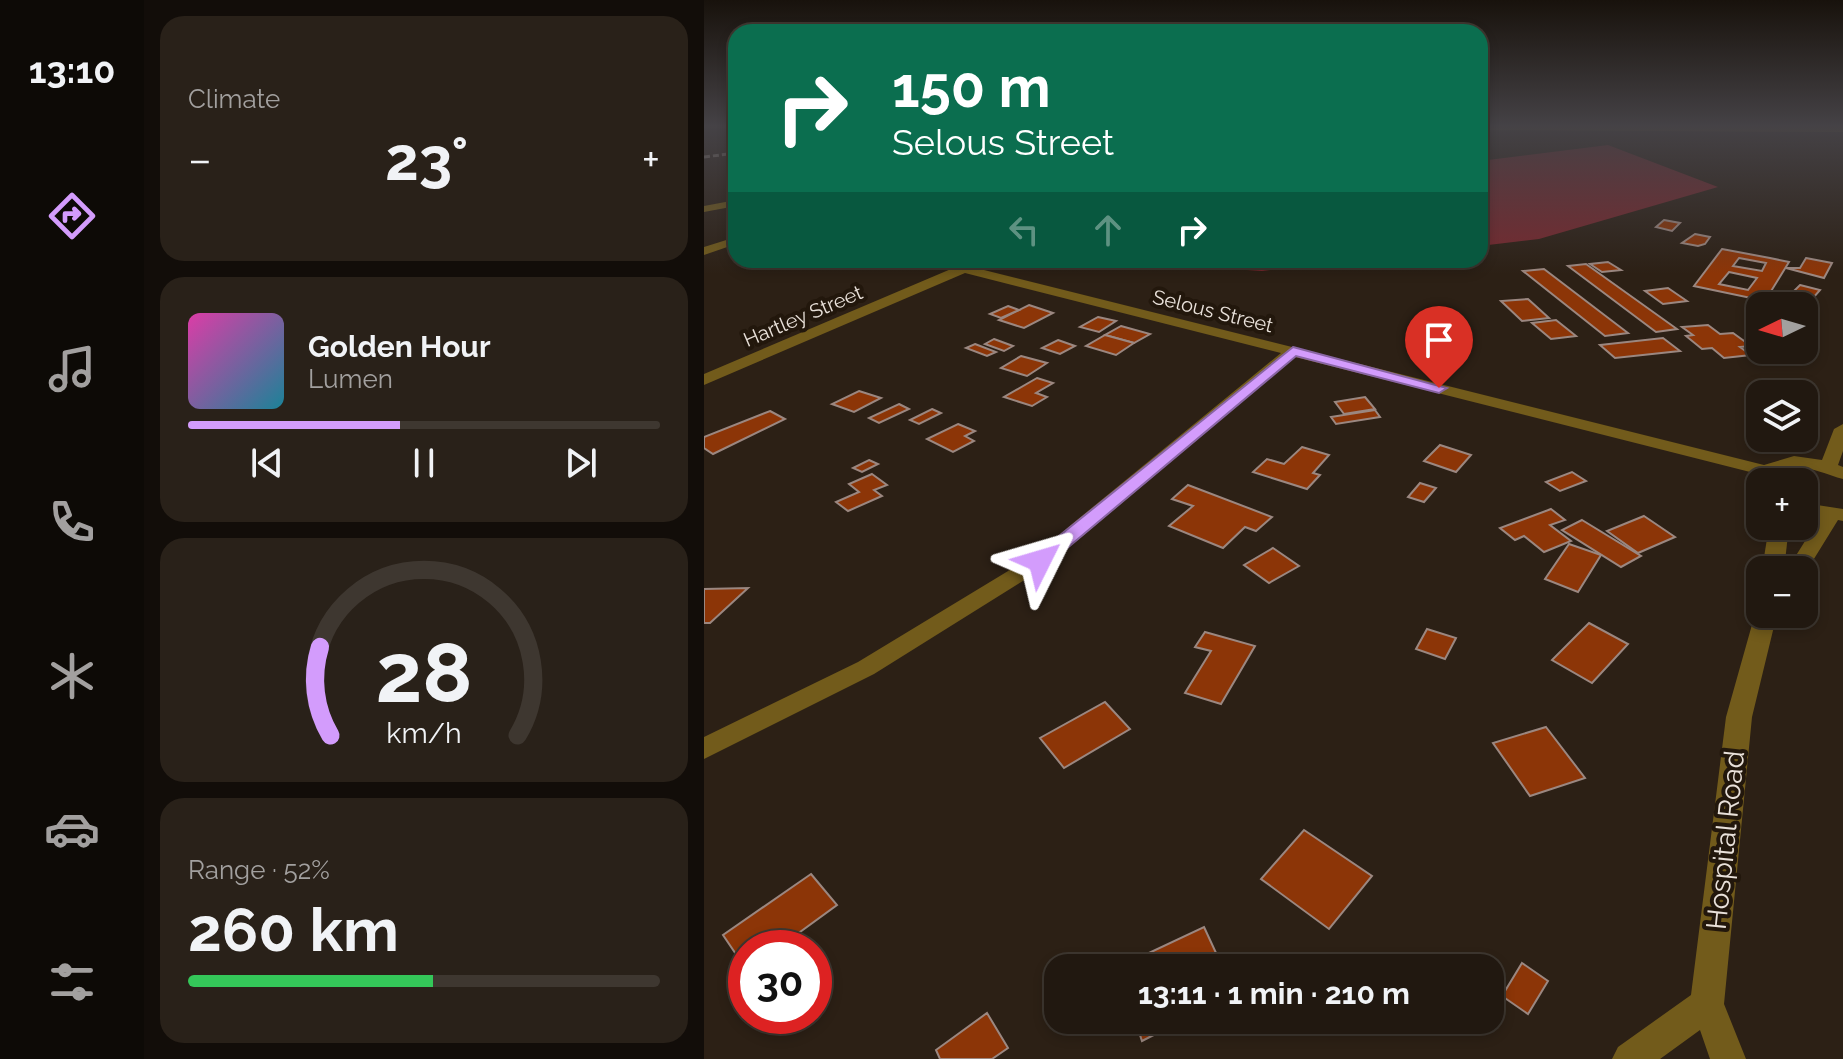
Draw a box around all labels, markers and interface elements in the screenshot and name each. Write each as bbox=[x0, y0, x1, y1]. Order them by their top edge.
text: 13:10 bbox=[29, 49, 115, 91]
text: 150 m bbox=[892, 54, 1051, 120]
icon: right bbox=[760, 56, 864, 160]
text: Climate bbox=[188, 84, 280, 114]
text: Selous Street bbox=[892, 121, 1114, 163]
text: 23° bbox=[385, 124, 468, 194]
text: − bbox=[188, 134, 212, 185]
text: + bbox=[642, 134, 660, 185]
icon: directions bbox=[44, 188, 100, 244]
icon: left bbox=[1002, 208, 1046, 252]
icon: ahead bbox=[1086, 208, 1130, 252]
icon: right bbox=[1170, 208, 1214, 252]
street label: Hartley Street bbox=[740, 280, 866, 352]
street label: Selous Street bbox=[1150, 284, 1276, 338]
north arrow bbox=[1746, 292, 1818, 364]
map controls bbox=[1746, 292, 1818, 628]
pin bbox=[1405, 306, 1473, 388]
icon: arrive bbox=[1417, 318, 1461, 362]
text: Golden Hour bbox=[308, 329, 491, 364]
icon: music bbox=[44, 341, 100, 397]
text: Lumen bbox=[308, 364, 393, 394]
button: layers bbox=[1746, 380, 1818, 452]
icon: previous bbox=[245, 441, 289, 485]
icon: pause bbox=[402, 441, 446, 485]
icon: next bbox=[559, 441, 603, 485]
button: + bbox=[1746, 468, 1818, 540]
icon: phone bbox=[44, 494, 100, 550]
position arrow bbox=[998, 519, 1082, 603]
button: − bbox=[1746, 556, 1818, 628]
text: 28 bbox=[375, 623, 473, 720]
icon: climate bbox=[44, 648, 100, 704]
text: km/h bbox=[386, 716, 462, 750]
street label: Hospital Road bbox=[1700, 749, 1751, 931]
icon: car bbox=[44, 801, 100, 857]
text: Range · 52% bbox=[188, 855, 330, 885]
text: 260 km bbox=[188, 895, 399, 965]
speed limit sign: 30 bbox=[728, 930, 832, 1034]
icon: filters bbox=[44, 954, 100, 1010]
text: 13:11 · 1 min · 210 m bbox=[1138, 976, 1410, 1011]

